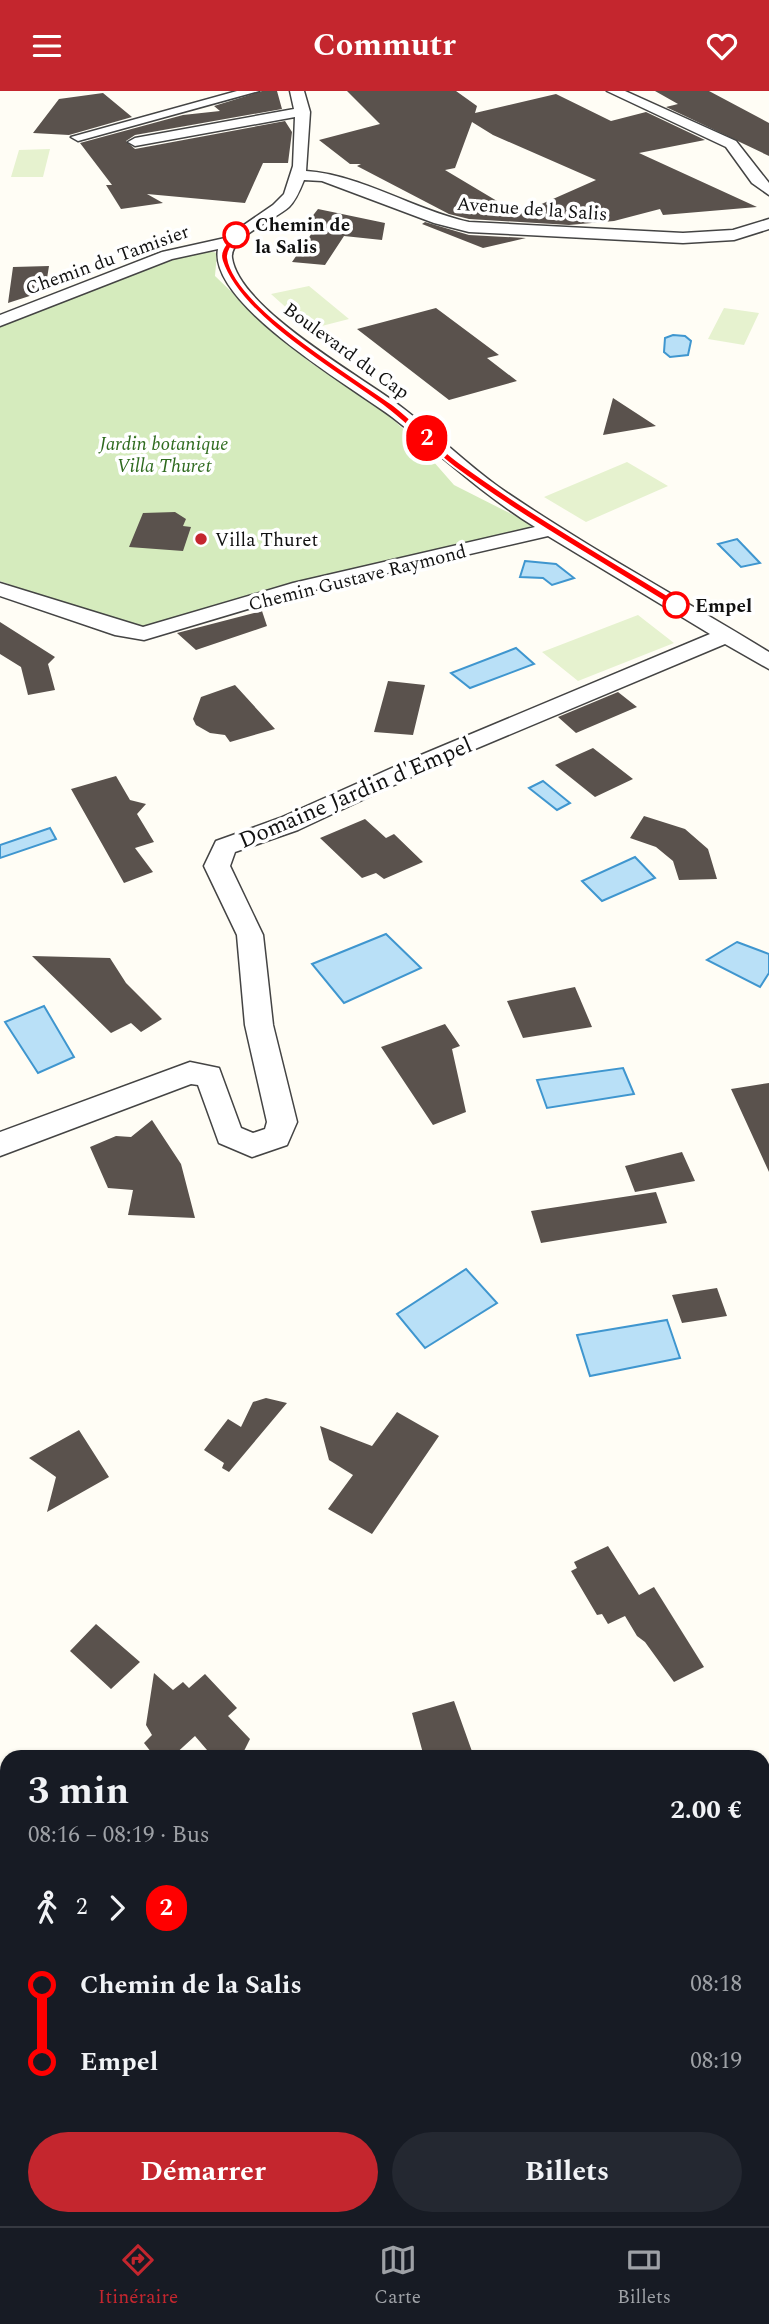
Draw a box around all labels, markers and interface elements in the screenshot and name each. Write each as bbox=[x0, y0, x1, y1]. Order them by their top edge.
text: Commutr bbox=[313, 21, 456, 70]
icon: menu bbox=[28, 27, 66, 65]
icon: heart bbox=[703, 27, 741, 65]
street label: Avenue de la Salis bbox=[456, 190, 608, 229]
place label: Chemin de la Salis bbox=[255, 211, 350, 262]
street label: Chemin du Tamisier bbox=[21, 217, 194, 304]
marker: Chemin de la Salis bbox=[223, 222, 249, 248]
street label: Boulevard du Cap bbox=[277, 296, 415, 407]
line badge: 2 bbox=[404, 415, 450, 461]
text: 2 bbox=[420, 420, 434, 456]
park label: Jardin botanique Villa Thuret bbox=[98, 430, 228, 481]
place label: Villa Thuret bbox=[215, 526, 318, 555]
marker: Villa Thuret bbox=[193, 531, 209, 547]
street label: Chemin Gustave Raymond bbox=[245, 537, 469, 620]
marker: Empel bbox=[663, 592, 689, 618]
place label: Empel bbox=[695, 592, 752, 621]
street label: Domaine Jardin d'Empel bbox=[233, 728, 478, 859]
text: 3 min bbox=[28, 1763, 129, 1821]
text: 2.00 € bbox=[670, 1790, 742, 1830]
text: 08:16 – 08:19 · Bus bbox=[28, 1818, 210, 1853]
icon: walk bbox=[28, 1889, 66, 1927]
icon: forward bbox=[98, 1889, 136, 1927]
text: 2 bbox=[76, 1890, 88, 1925]
text: 2 bbox=[160, 1890, 173, 1926]
text: Chemin de la Salis bbox=[80, 1965, 302, 2005]
text: 08:18 bbox=[690, 1967, 742, 2002]
text: Empel bbox=[80, 2042, 158, 2082]
text: 08:19 bbox=[690, 2044, 742, 2079]
button: Démarrer bbox=[28, 2132, 378, 2212]
button: Billets bbox=[392, 2132, 742, 2212]
tab: Itinéraire bbox=[98, 2241, 178, 2312]
tab: Carte bbox=[374, 2241, 421, 2312]
tab: Billets bbox=[617, 2241, 671, 2312]

